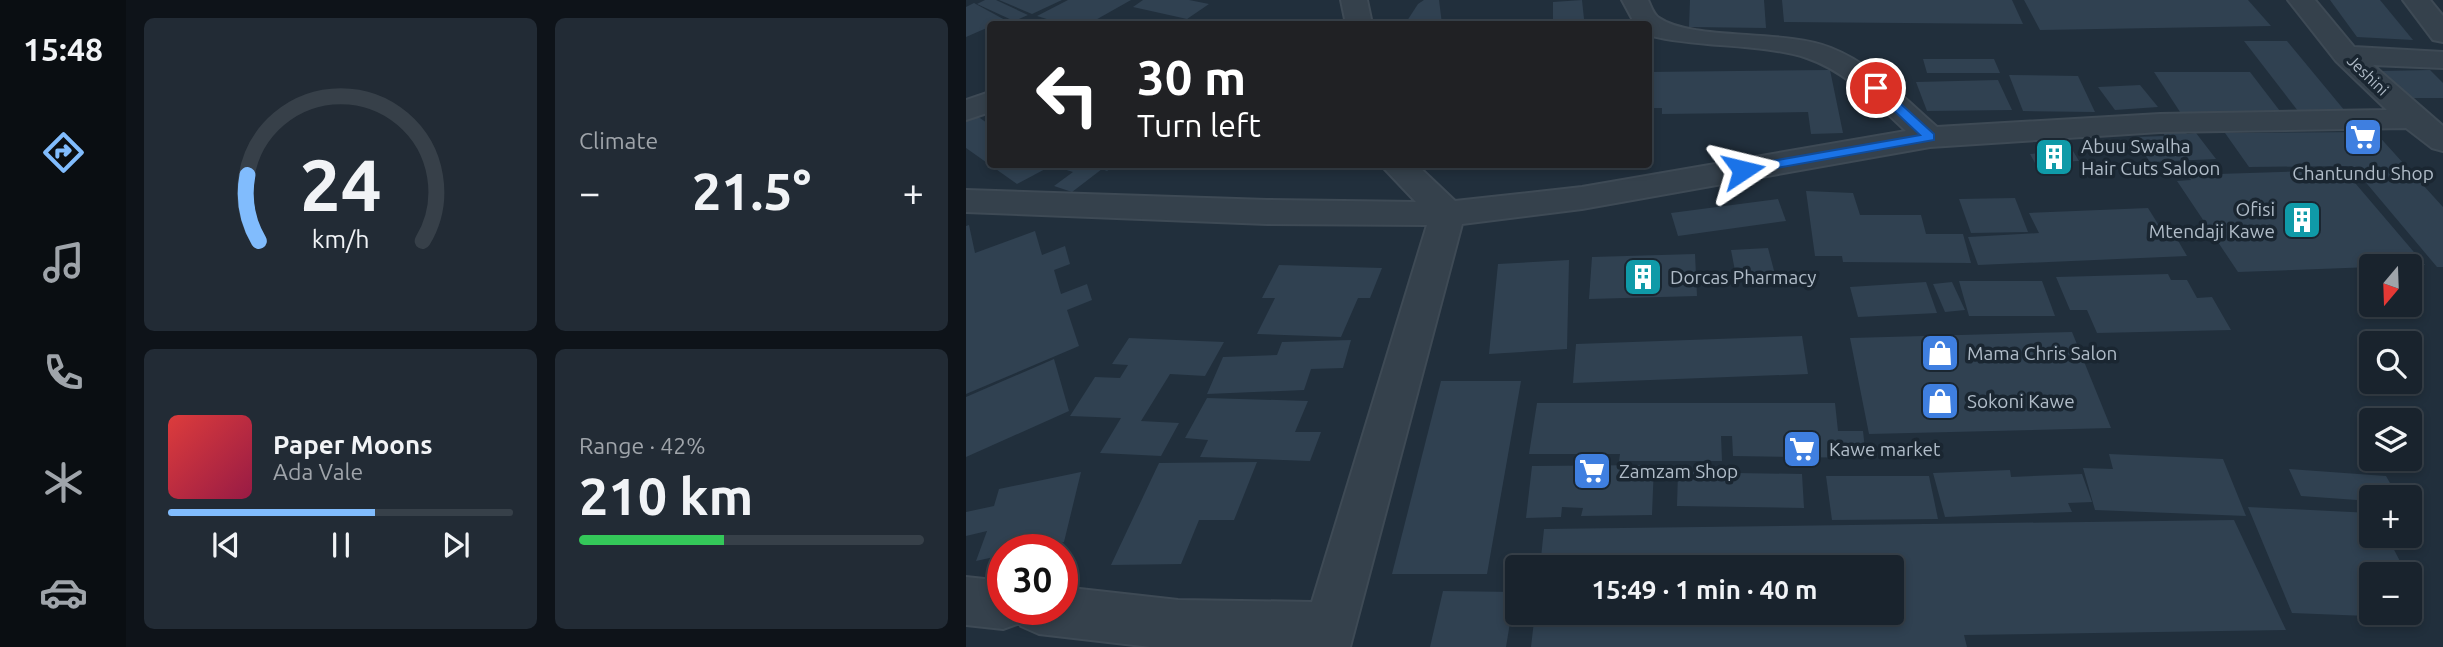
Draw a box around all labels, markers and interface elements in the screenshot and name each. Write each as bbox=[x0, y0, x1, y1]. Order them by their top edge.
text: 15:48 bbox=[23, 31, 103, 67]
icon: left bbox=[1022, 49, 1113, 140]
text: 30 m bbox=[1137, 49, 1246, 104]
street label: Jeshini bbox=[2344, 51, 2392, 99]
pin bbox=[1846, 58, 1906, 118]
icon: arrive bbox=[1857, 69, 1895, 107]
text: Turn left bbox=[1137, 107, 1261, 143]
supermarket icon: Chantundu Shop bbox=[2342, 116, 2384, 158]
icon: directions bbox=[39, 128, 88, 177]
text: Climate bbox=[579, 128, 658, 153]
position arrow bbox=[1706, 133, 1780, 207]
place label: Abuu Swalha Hair Cuts Saloon bbox=[2081, 135, 2220, 179]
building icon: Abuu Swalha Hair Cuts Saloon bbox=[2033, 136, 2075, 178]
text: 24 bbox=[299, 143, 382, 225]
text: 21.5° bbox=[692, 162, 811, 220]
place label: Chantundu Shop bbox=[2292, 162, 2434, 184]
text: − bbox=[579, 171, 600, 213]
text: + bbox=[903, 171, 924, 213]
place label: Ofisi Mtendaji Kawe bbox=[2149, 198, 2275, 242]
building icon: Ofisi Mtendaji Kawe bbox=[2281, 199, 2323, 241]
text: km/h bbox=[312, 224, 369, 252]
icon: music bbox=[39, 238, 88, 287]
north arrow bbox=[2359, 254, 2422, 317]
map controls bbox=[2359, 254, 2422, 625]
building icon: Dorcas Pharmacy bbox=[1622, 256, 1664, 298]
place label: Dorcas Pharmacy bbox=[1670, 266, 1816, 288]
button: search bbox=[2359, 331, 2422, 394]
shop icon: Mama Chris Salon bbox=[1919, 332, 1961, 374]
place label: Mama Chris Salon bbox=[1967, 342, 2117, 364]
icon: phone bbox=[39, 348, 88, 397]
shop icon: Sokoni Kawe bbox=[1919, 380, 1961, 422]
place label: Sokoni Kawe bbox=[1967, 390, 2075, 412]
button: layers bbox=[2359, 408, 2422, 471]
supermarket icon: Kawe market bbox=[1781, 428, 1823, 470]
text: Paper Moons bbox=[273, 430, 432, 459]
text: Range · 42% bbox=[579, 433, 706, 458]
place label: Kawe market bbox=[1829, 438, 1941, 460]
supermarket icon: Zamzam Shop bbox=[1571, 450, 1613, 492]
icon: climate bbox=[39, 458, 88, 507]
text: Ada Vale bbox=[273, 459, 363, 484]
place label: Zamzam Shop bbox=[1619, 460, 1738, 482]
text: 210 km bbox=[579, 467, 753, 525]
button: + bbox=[2359, 485, 2422, 548]
icon: previous bbox=[207, 526, 245, 564]
icon: pause bbox=[322, 526, 360, 564]
icon: next bbox=[437, 526, 475, 564]
speed limit sign: 30 bbox=[987, 534, 1078, 625]
button: − bbox=[2359, 562, 2422, 625]
icon: car bbox=[39, 568, 88, 617]
text: 15:49 · 1 min · 40 m bbox=[1591, 575, 1818, 604]

